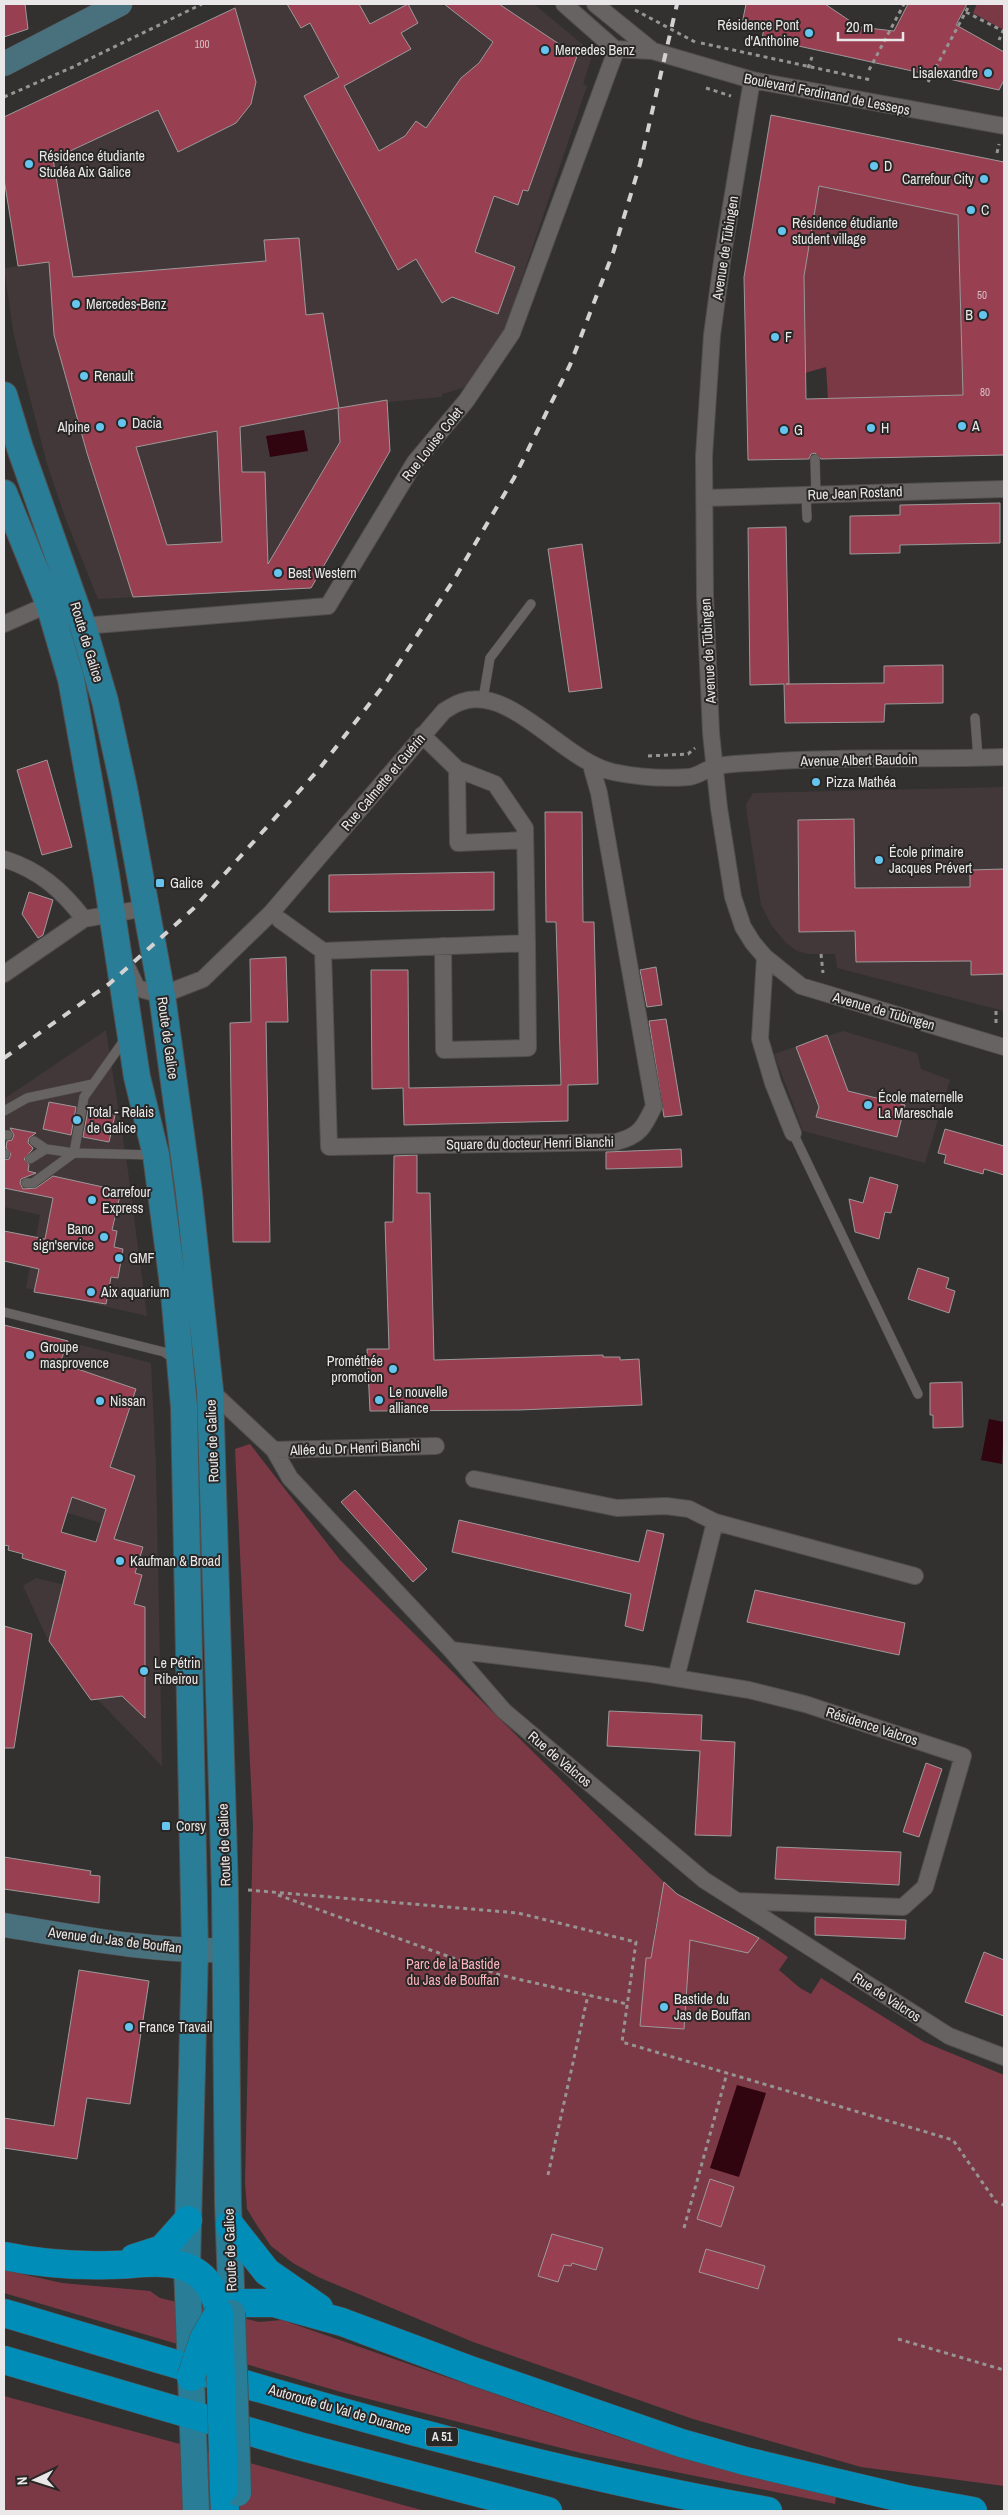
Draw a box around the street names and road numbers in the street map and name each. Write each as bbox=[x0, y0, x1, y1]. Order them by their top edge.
street label: Boulevard Ferdinand de Lesseps bbox=[743, 69, 912, 119]
street label: Avenue de Tübingen bbox=[708, 195, 742, 302]
street label: Rue Louise Colet bbox=[398, 404, 466, 484]
street label: Rue Jean Rostand bbox=[807, 482, 903, 504]
street label: Avenue de Tübingen bbox=[696, 598, 720, 705]
street label: Route de Galice bbox=[66, 600, 108, 684]
street label: Rue Calmette et Guérin bbox=[337, 730, 429, 834]
street label: Avenue Albert Baudoin bbox=[799, 750, 918, 770]
street label: Avenue de Tübingen bbox=[830, 988, 937, 1034]
street label: Route de Galice bbox=[153, 996, 183, 1080]
street label: Square du docteur Henri Bianchi bbox=[446, 1133, 614, 1153]
street label: Route de Galice bbox=[202, 1399, 222, 1483]
street label: Allée du Dr Henri Bianchi bbox=[289, 1437, 420, 1459]
street label: Résidence Valcros bbox=[824, 1703, 920, 1749]
street label: Rue de Valcros bbox=[524, 1727, 596, 1791]
street label: Route de Galice bbox=[214, 1803, 234, 1887]
street label: Avenue du Jas de Bouffan bbox=[46, 1923, 183, 1957]
street label: Rue de Valcros bbox=[850, 1968, 925, 2026]
street label: Route de Galice bbox=[220, 2208, 240, 2292]
street label: Autoroute du Val de Durance bbox=[266, 2380, 413, 2438]
road number: A 51 bbox=[426, 2428, 458, 2446]

